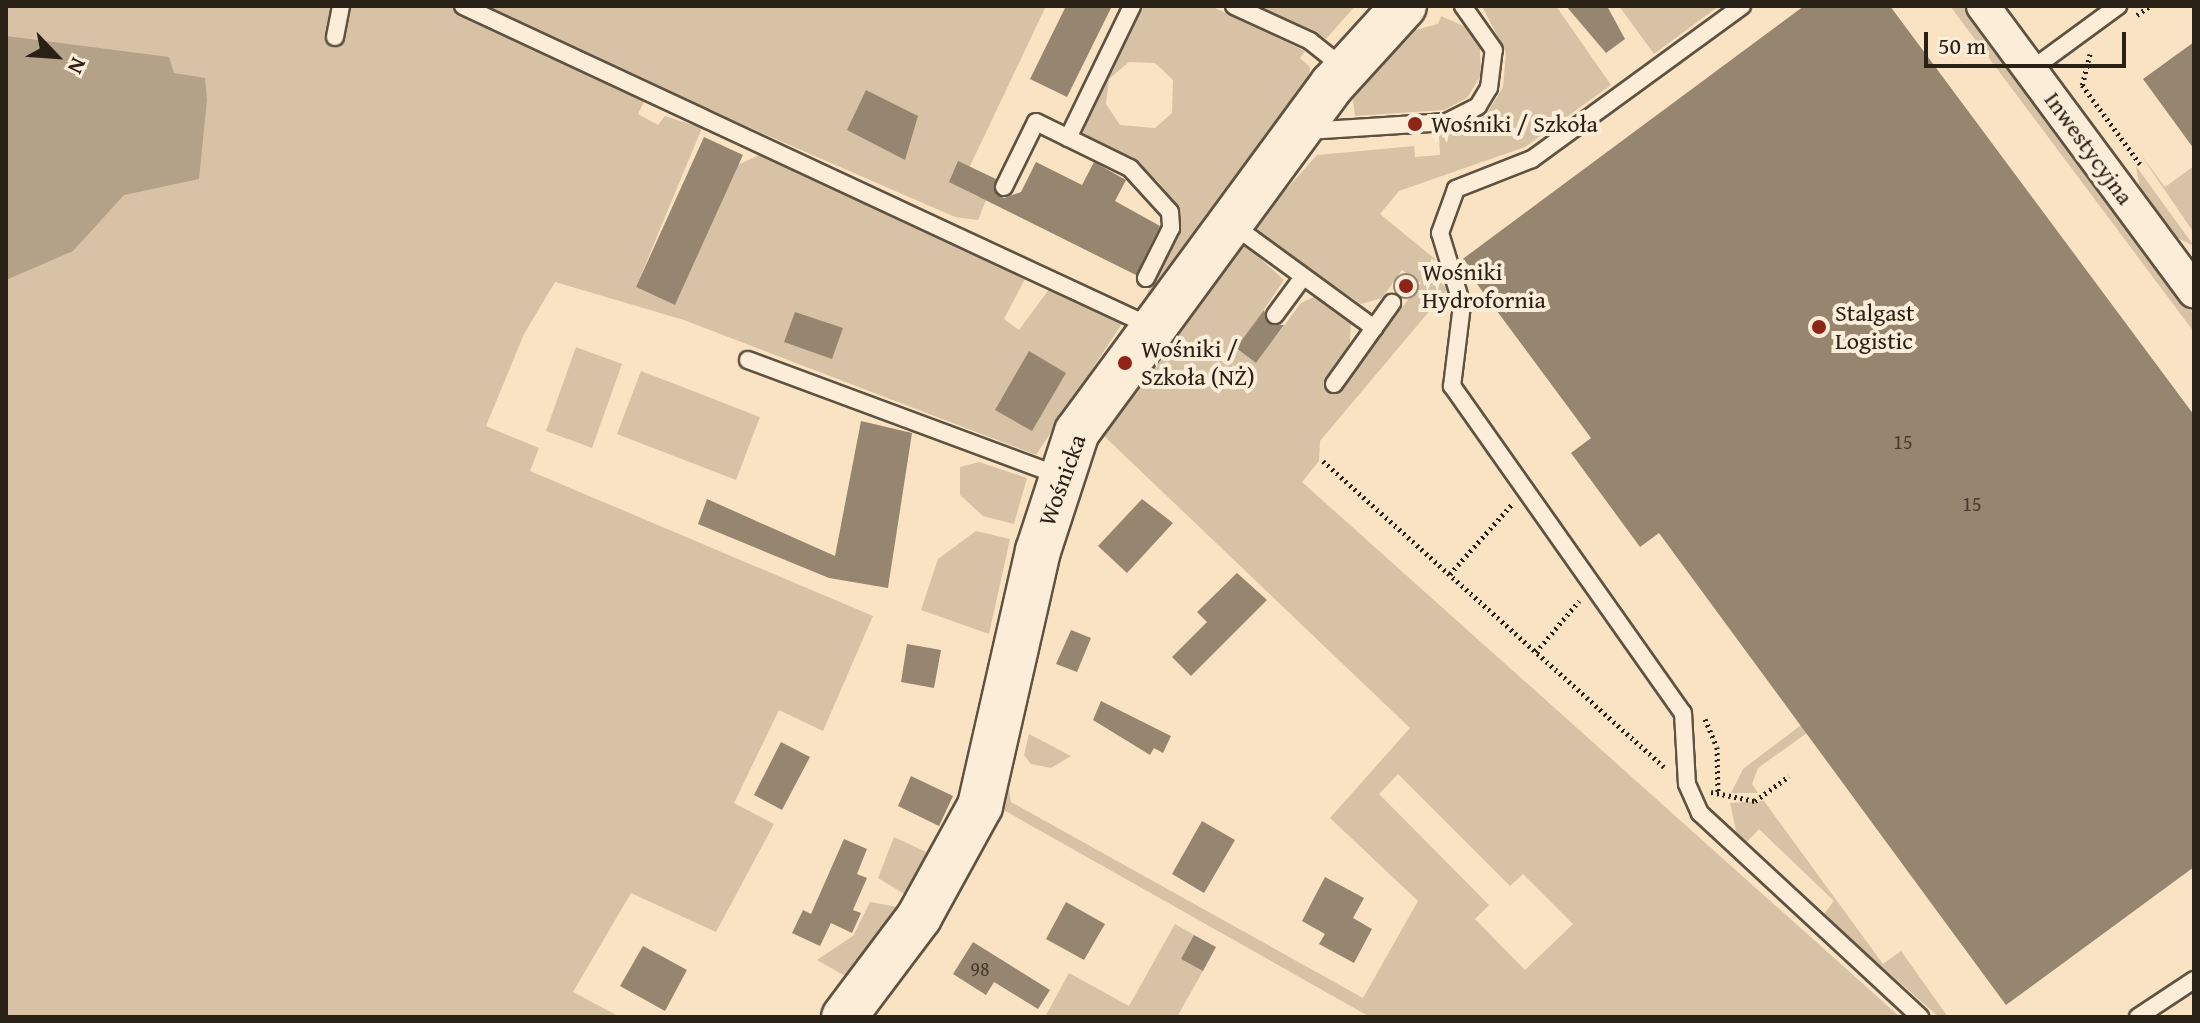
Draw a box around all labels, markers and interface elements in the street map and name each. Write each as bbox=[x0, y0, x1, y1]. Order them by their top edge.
north arrow bbox=[16, 16, 96, 96]
scale bar bbox=[1928, 16, 2130, 66]
text: 50 m bbox=[1938, 28, 1986, 63]
text: N bbox=[60, 53, 95, 80]
street label: Inwestycyjna bbox=[2038, 86, 2140, 210]
place label: Wośniki / Szkoła bbox=[1431, 110, 1598, 138]
marker: Wośniki / Szkoła bbox=[1406, 115, 1424, 133]
place label: Wośniki Hydrofornia bbox=[1422, 258, 1546, 314]
marker: Wośniki Hydrofornia bbox=[1397, 277, 1415, 295]
place label: Stalgast Logistic bbox=[1835, 299, 1915, 355]
marker: Stalgast Logistic bbox=[1810, 318, 1828, 336]
place label: Wośniki / Szkoła (NŻ) bbox=[1141, 335, 1255, 391]
marker: Wośniki / Szkoła (NŻ) bbox=[1116, 354, 1134, 372]
house number: 15 bbox=[1893, 429, 1913, 453]
street label: Wośnicka bbox=[1032, 430, 1092, 530]
house number: 15 bbox=[1962, 491, 1982, 515]
house number: 98 bbox=[970, 956, 990, 980]

